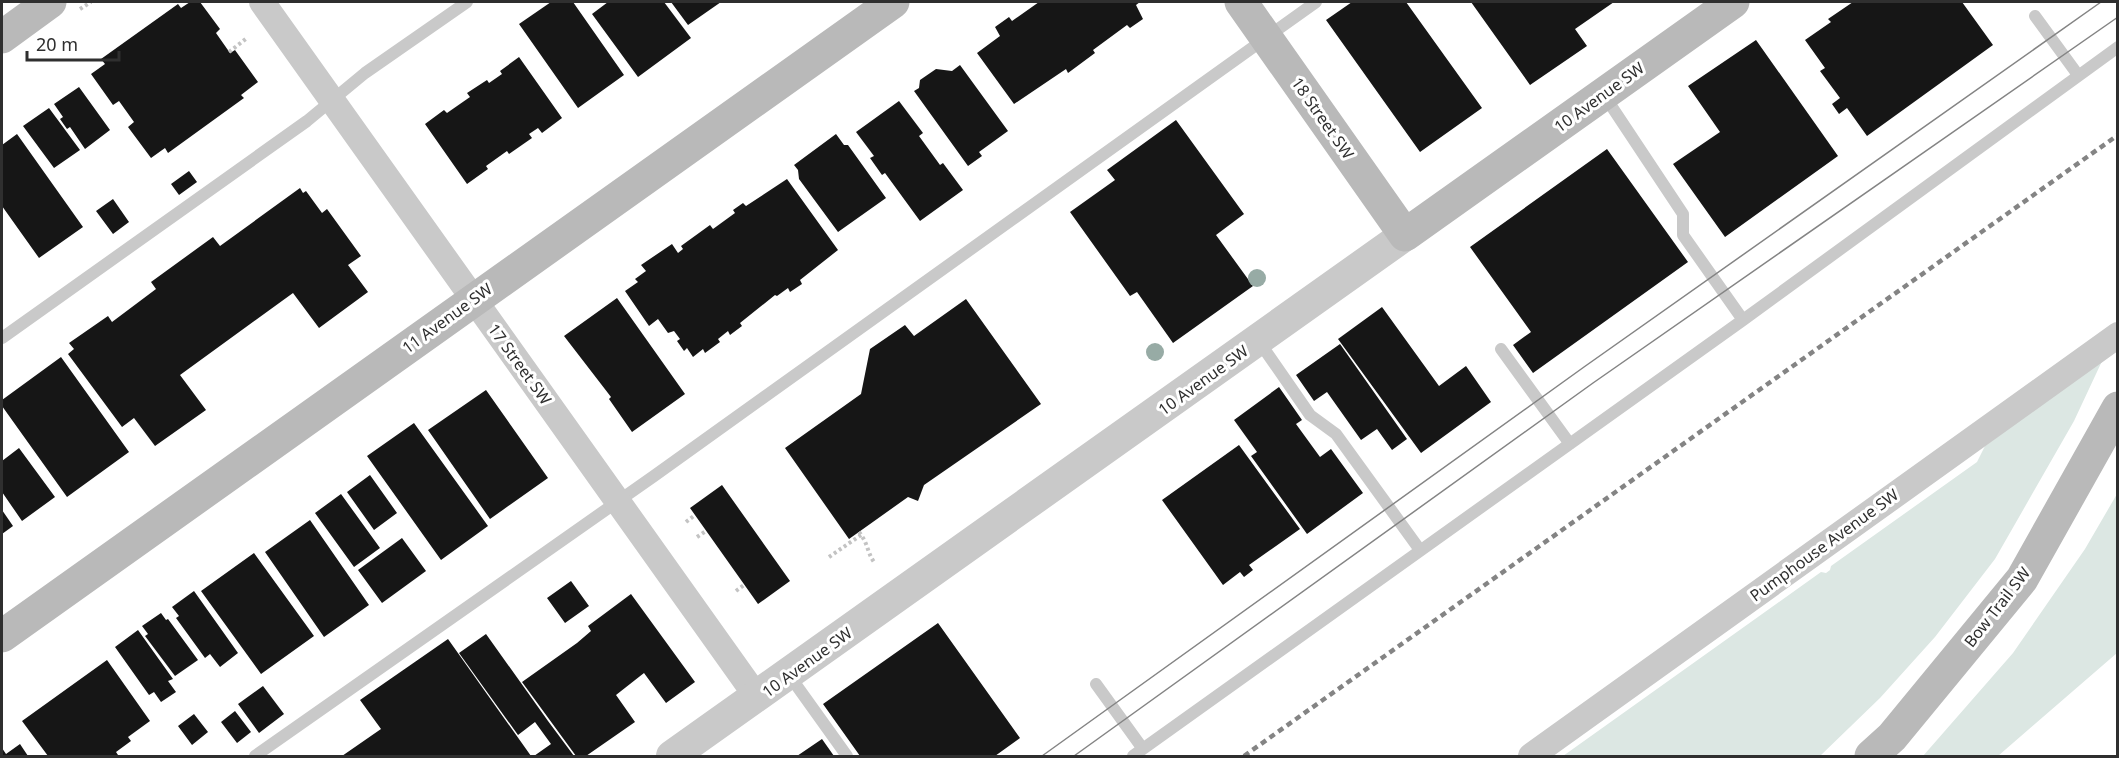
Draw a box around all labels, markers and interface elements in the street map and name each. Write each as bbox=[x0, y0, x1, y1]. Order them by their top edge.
scale bar bbox=[27, 24, 118, 62]
text: 20 m bbox=[36, 32, 78, 56]
street label: 10 Avenue SW bbox=[1549, 57, 1649, 137]
street label: 18 Street SW bbox=[1287, 73, 1359, 163]
street label: 11 Avenue SW bbox=[397, 278, 497, 358]
street label: 17 Street SW bbox=[483, 319, 557, 409]
street label: 10 Avenue SW bbox=[1153, 340, 1253, 420]
street label: Pumphouse Avenue SW bbox=[1745, 484, 1903, 606]
street label: Bow Trail SW bbox=[1959, 562, 2035, 652]
street label: 10 Avenue SW bbox=[757, 622, 857, 702]

